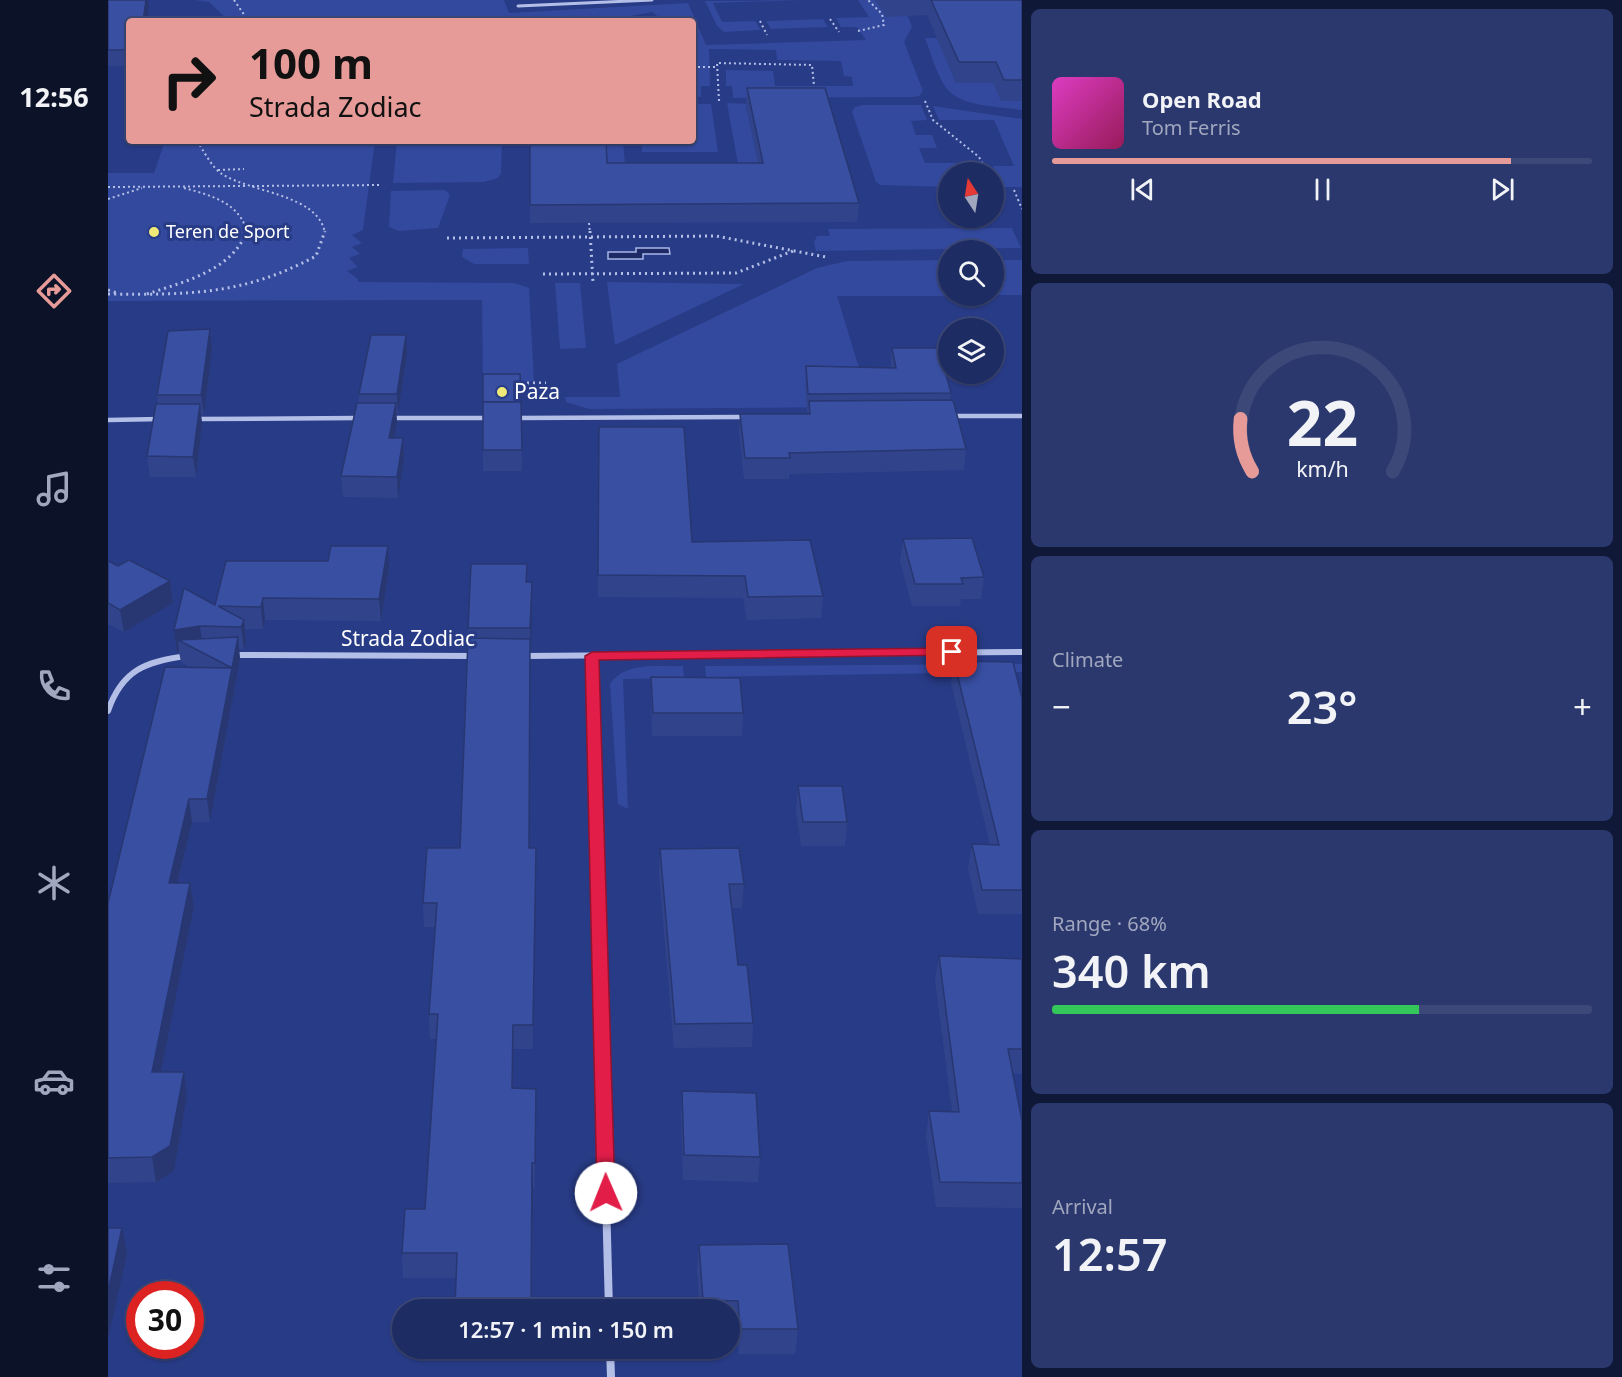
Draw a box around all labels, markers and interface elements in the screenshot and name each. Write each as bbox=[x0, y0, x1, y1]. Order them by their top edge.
text: 100 m bbox=[249, 34, 373, 91]
icon: right bbox=[150, 42, 228, 120]
text: 12:56 bbox=[19, 78, 89, 115]
text: Open Road bbox=[1142, 84, 1262, 114]
text: Strada Zodiac bbox=[249, 88, 422, 125]
text: Tom Ferris bbox=[1142, 114, 1241, 141]
north arrow bbox=[938, 162, 1004, 228]
map controls bbox=[938, 162, 1004, 384]
icon: previous bbox=[1126, 173, 1159, 206]
icon: pause bbox=[1306, 173, 1339, 206]
icon: next bbox=[1486, 173, 1519, 206]
place label: Teren de Sport bbox=[166, 219, 290, 243]
marker: Teren de Sport bbox=[147, 225, 161, 239]
button: search bbox=[938, 240, 1004, 306]
icon: directions bbox=[33, 270, 75, 312]
button: layers bbox=[938, 318, 1004, 384]
place label: Paza bbox=[514, 377, 560, 405]
text: 22 bbox=[1286, 379, 1358, 464]
marker: Paza bbox=[495, 385, 509, 399]
text: km/h bbox=[1296, 454, 1348, 483]
icon: music bbox=[33, 468, 75, 510]
street label: Strada Zodiac bbox=[341, 624, 475, 652]
pin bbox=[926, 626, 977, 677]
icon: arrive bbox=[935, 635, 968, 668]
text: Climate bbox=[1052, 646, 1123, 673]
icon: phone bbox=[33, 665, 75, 707]
text: 23° bbox=[1287, 676, 1357, 737]
text: − bbox=[1052, 684, 1071, 729]
text: + bbox=[1573, 684, 1592, 729]
icon: climate bbox=[33, 862, 75, 904]
text: Range · 68% bbox=[1052, 910, 1167, 937]
text: 340 km bbox=[1052, 940, 1211, 1001]
icon: car bbox=[33, 1060, 75, 1102]
position arrow bbox=[574, 1161, 638, 1225]
text: Arrival bbox=[1052, 1193, 1113, 1220]
text: 12:57 bbox=[1052, 1223, 1167, 1284]
icon: filters bbox=[33, 1257, 75, 1299]
speed limit sign: 30 bbox=[126, 1281, 204, 1359]
text: 12:57 · 1 min · 150 m bbox=[458, 1314, 674, 1344]

